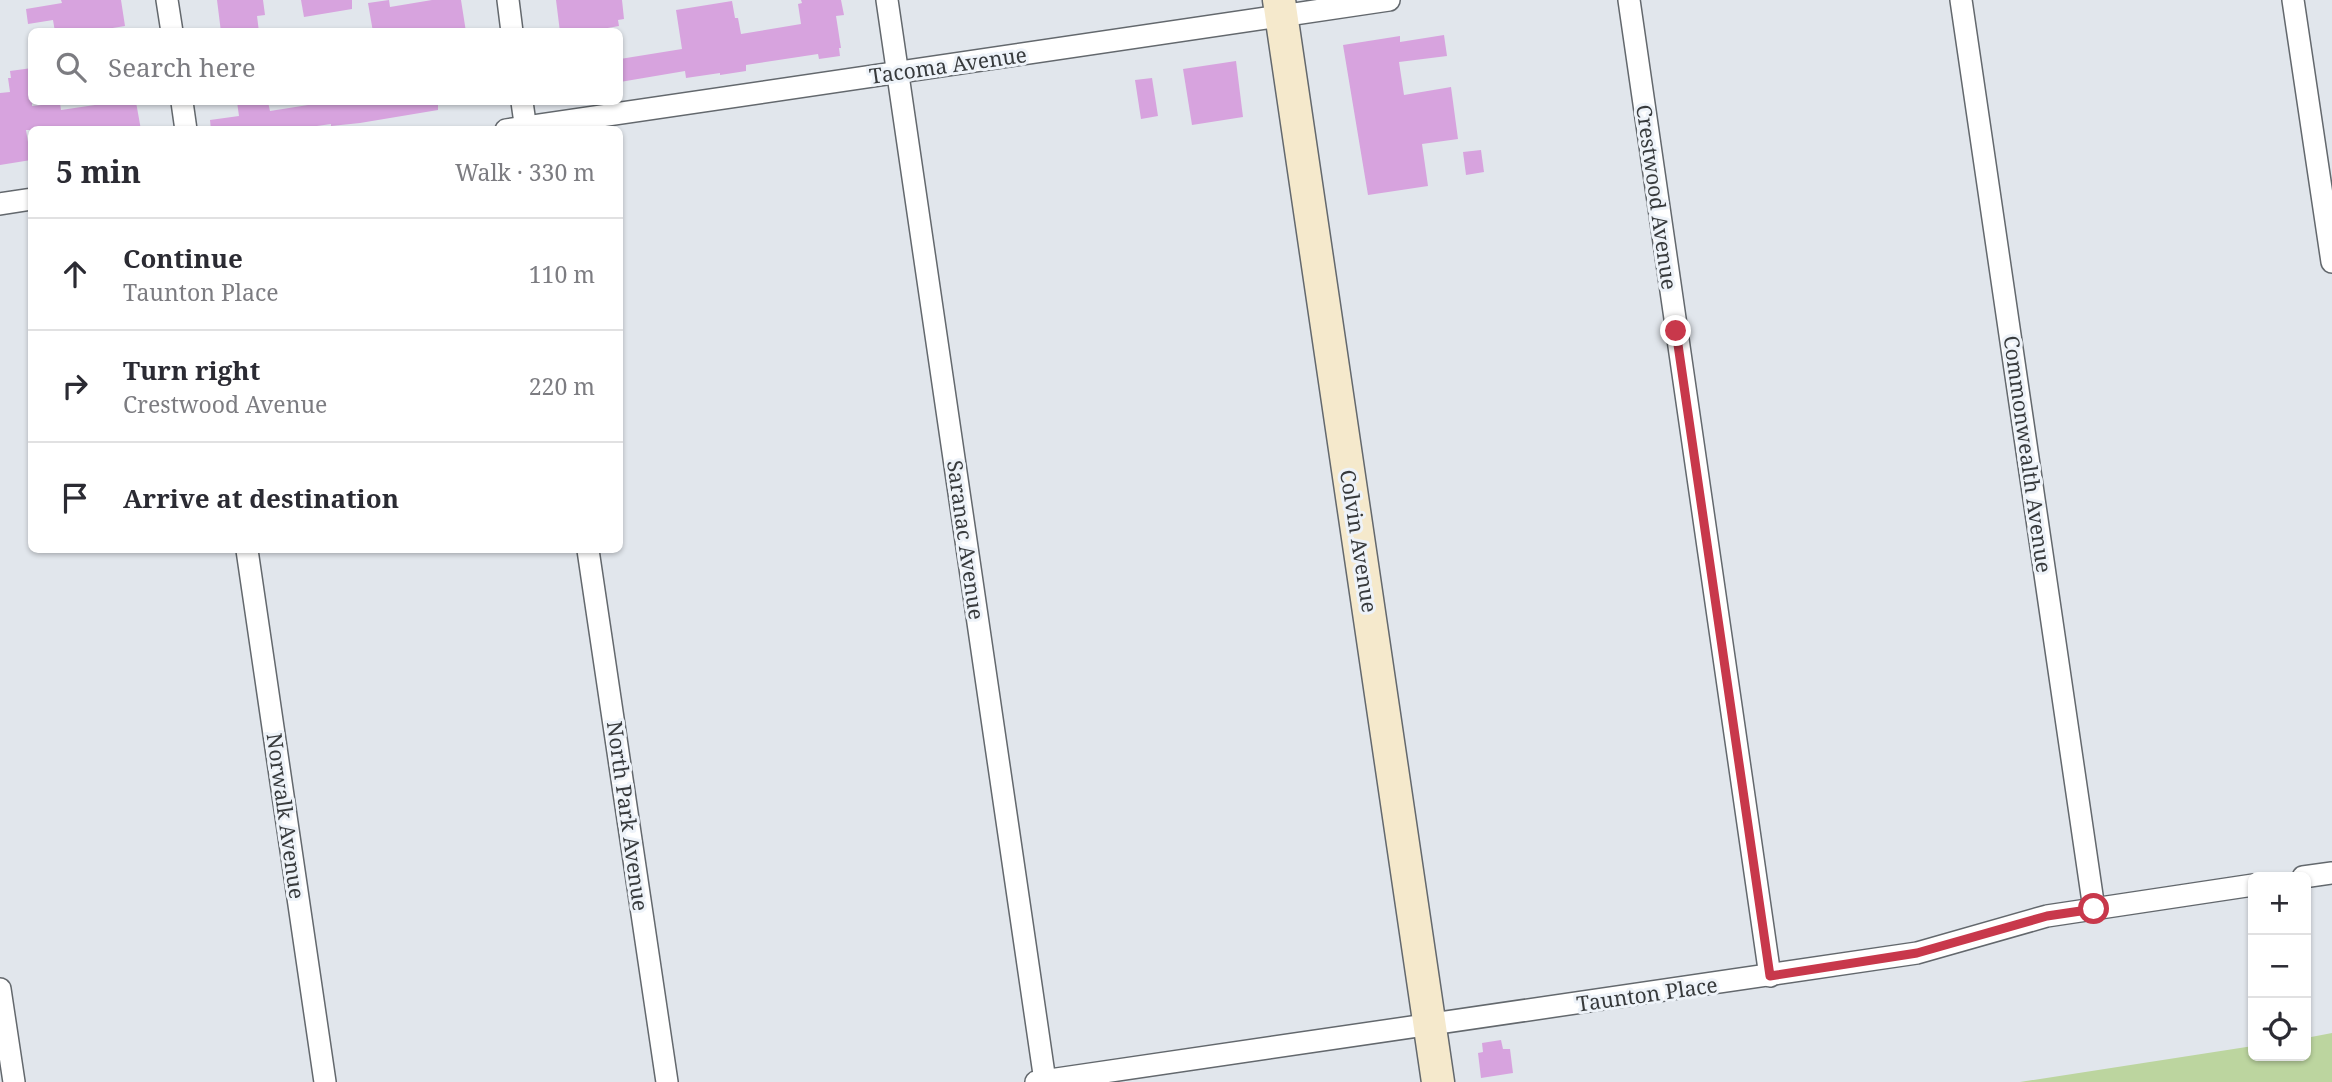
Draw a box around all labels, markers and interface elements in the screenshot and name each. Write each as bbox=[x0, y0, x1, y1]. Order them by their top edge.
search box bbox=[28, 28, 623, 105]
street label: Tacoma Avenue bbox=[867, 40, 1029, 90]
icon: search bbox=[52, 48, 90, 86]
text: Search here bbox=[108, 49, 256, 85]
street label: Crestwood Avenue bbox=[1630, 103, 1684, 291]
text: 5 min bbox=[56, 151, 141, 192]
text: Walk · 330 m bbox=[455, 156, 595, 188]
text: Continue bbox=[123, 240, 243, 276]
icon: ahead bbox=[56, 255, 94, 293]
text: 110 m bbox=[529, 258, 595, 290]
text: Taunton Place bbox=[123, 276, 279, 308]
route end bbox=[1660, 315, 1691, 346]
street label: Commonwealth Avenue bbox=[1997, 334, 2059, 574]
text: Turn right bbox=[123, 352, 260, 388]
icon: right bbox=[56, 367, 94, 405]
text: 220 m bbox=[529, 370, 595, 402]
text: Crestwood Avenue bbox=[123, 388, 327, 420]
street label: Saranac Avenue bbox=[941, 458, 991, 622]
street label: Colvin Avenue bbox=[1334, 467, 1384, 615]
icon: arrive bbox=[56, 479, 94, 517]
text: Arrive at destination bbox=[123, 480, 399, 516]
street label: North Park Avenue bbox=[601, 719, 655, 913]
street label: Norwalk Avenue bbox=[260, 731, 312, 901]
map controls bbox=[2248, 872, 2311, 1061]
button: + bbox=[2248, 872, 2311, 935]
route start bbox=[2078, 893, 2109, 924]
button: − bbox=[2248, 935, 2311, 998]
street label: Taunton Place bbox=[1575, 970, 1719, 1018]
button: locate bbox=[2248, 998, 2311, 1061]

